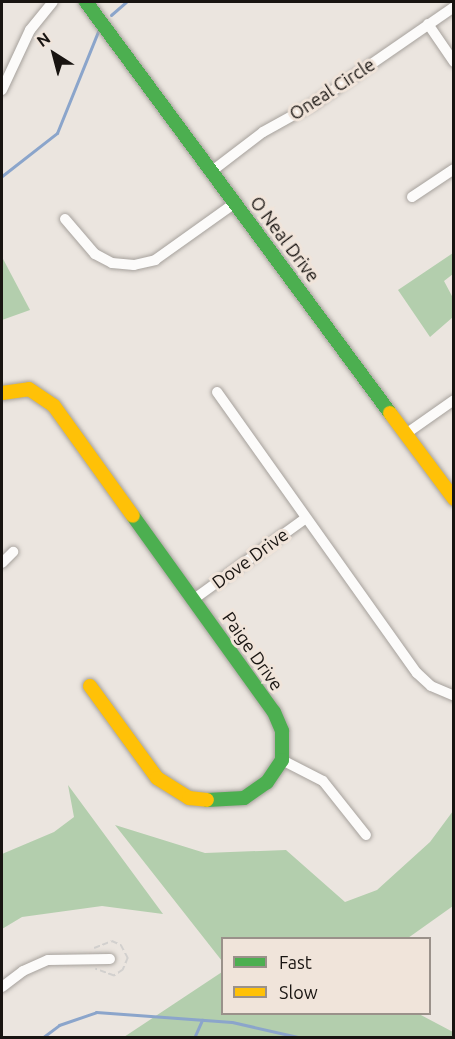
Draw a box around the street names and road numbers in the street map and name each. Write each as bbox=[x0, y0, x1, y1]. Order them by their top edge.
street label: Oneal Circle bbox=[285, 53, 379, 125]
street label: O Neal Drive bbox=[246, 192, 324, 286]
street label: Dove Drive bbox=[208, 523, 292, 593]
street label: Paige Drive bbox=[218, 607, 288, 695]

